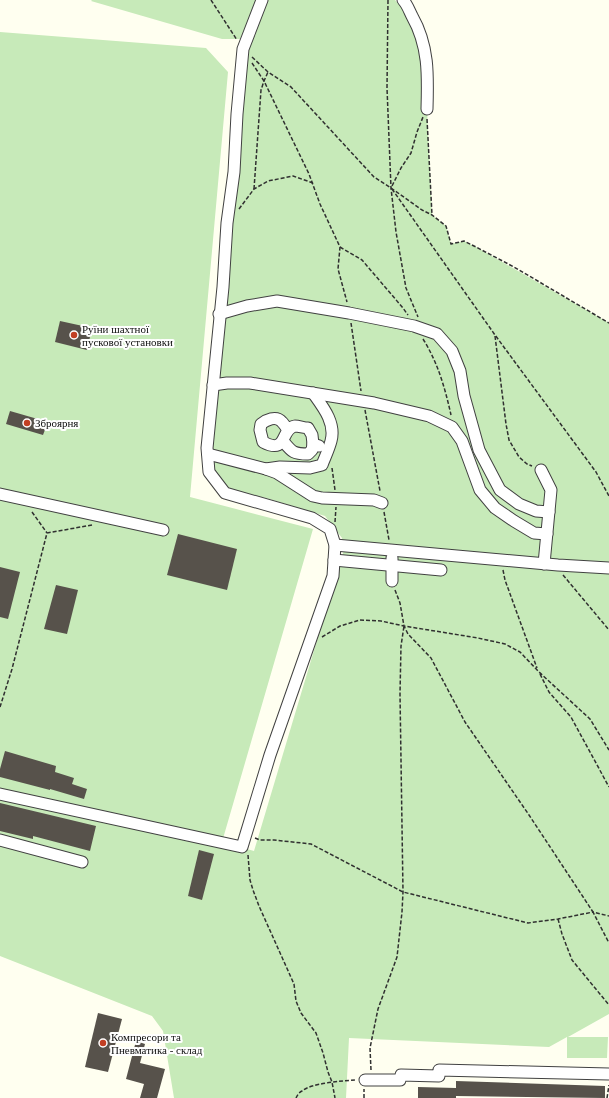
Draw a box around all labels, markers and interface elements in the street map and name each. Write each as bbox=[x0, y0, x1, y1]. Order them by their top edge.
place label: Руїни шахтної пускової установки bbox=[82, 323, 173, 348]
marker: Руїни шахтної пускової установки bbox=[69, 330, 79, 340]
place label: Зброярня bbox=[35, 417, 78, 429]
marker: Зброярня bbox=[22, 418, 32, 428]
place label: Компресори та Пневматика - склад bbox=[111, 1031, 203, 1056]
marker: Компресори та Пневматика - склад bbox=[98, 1038, 108, 1048]

